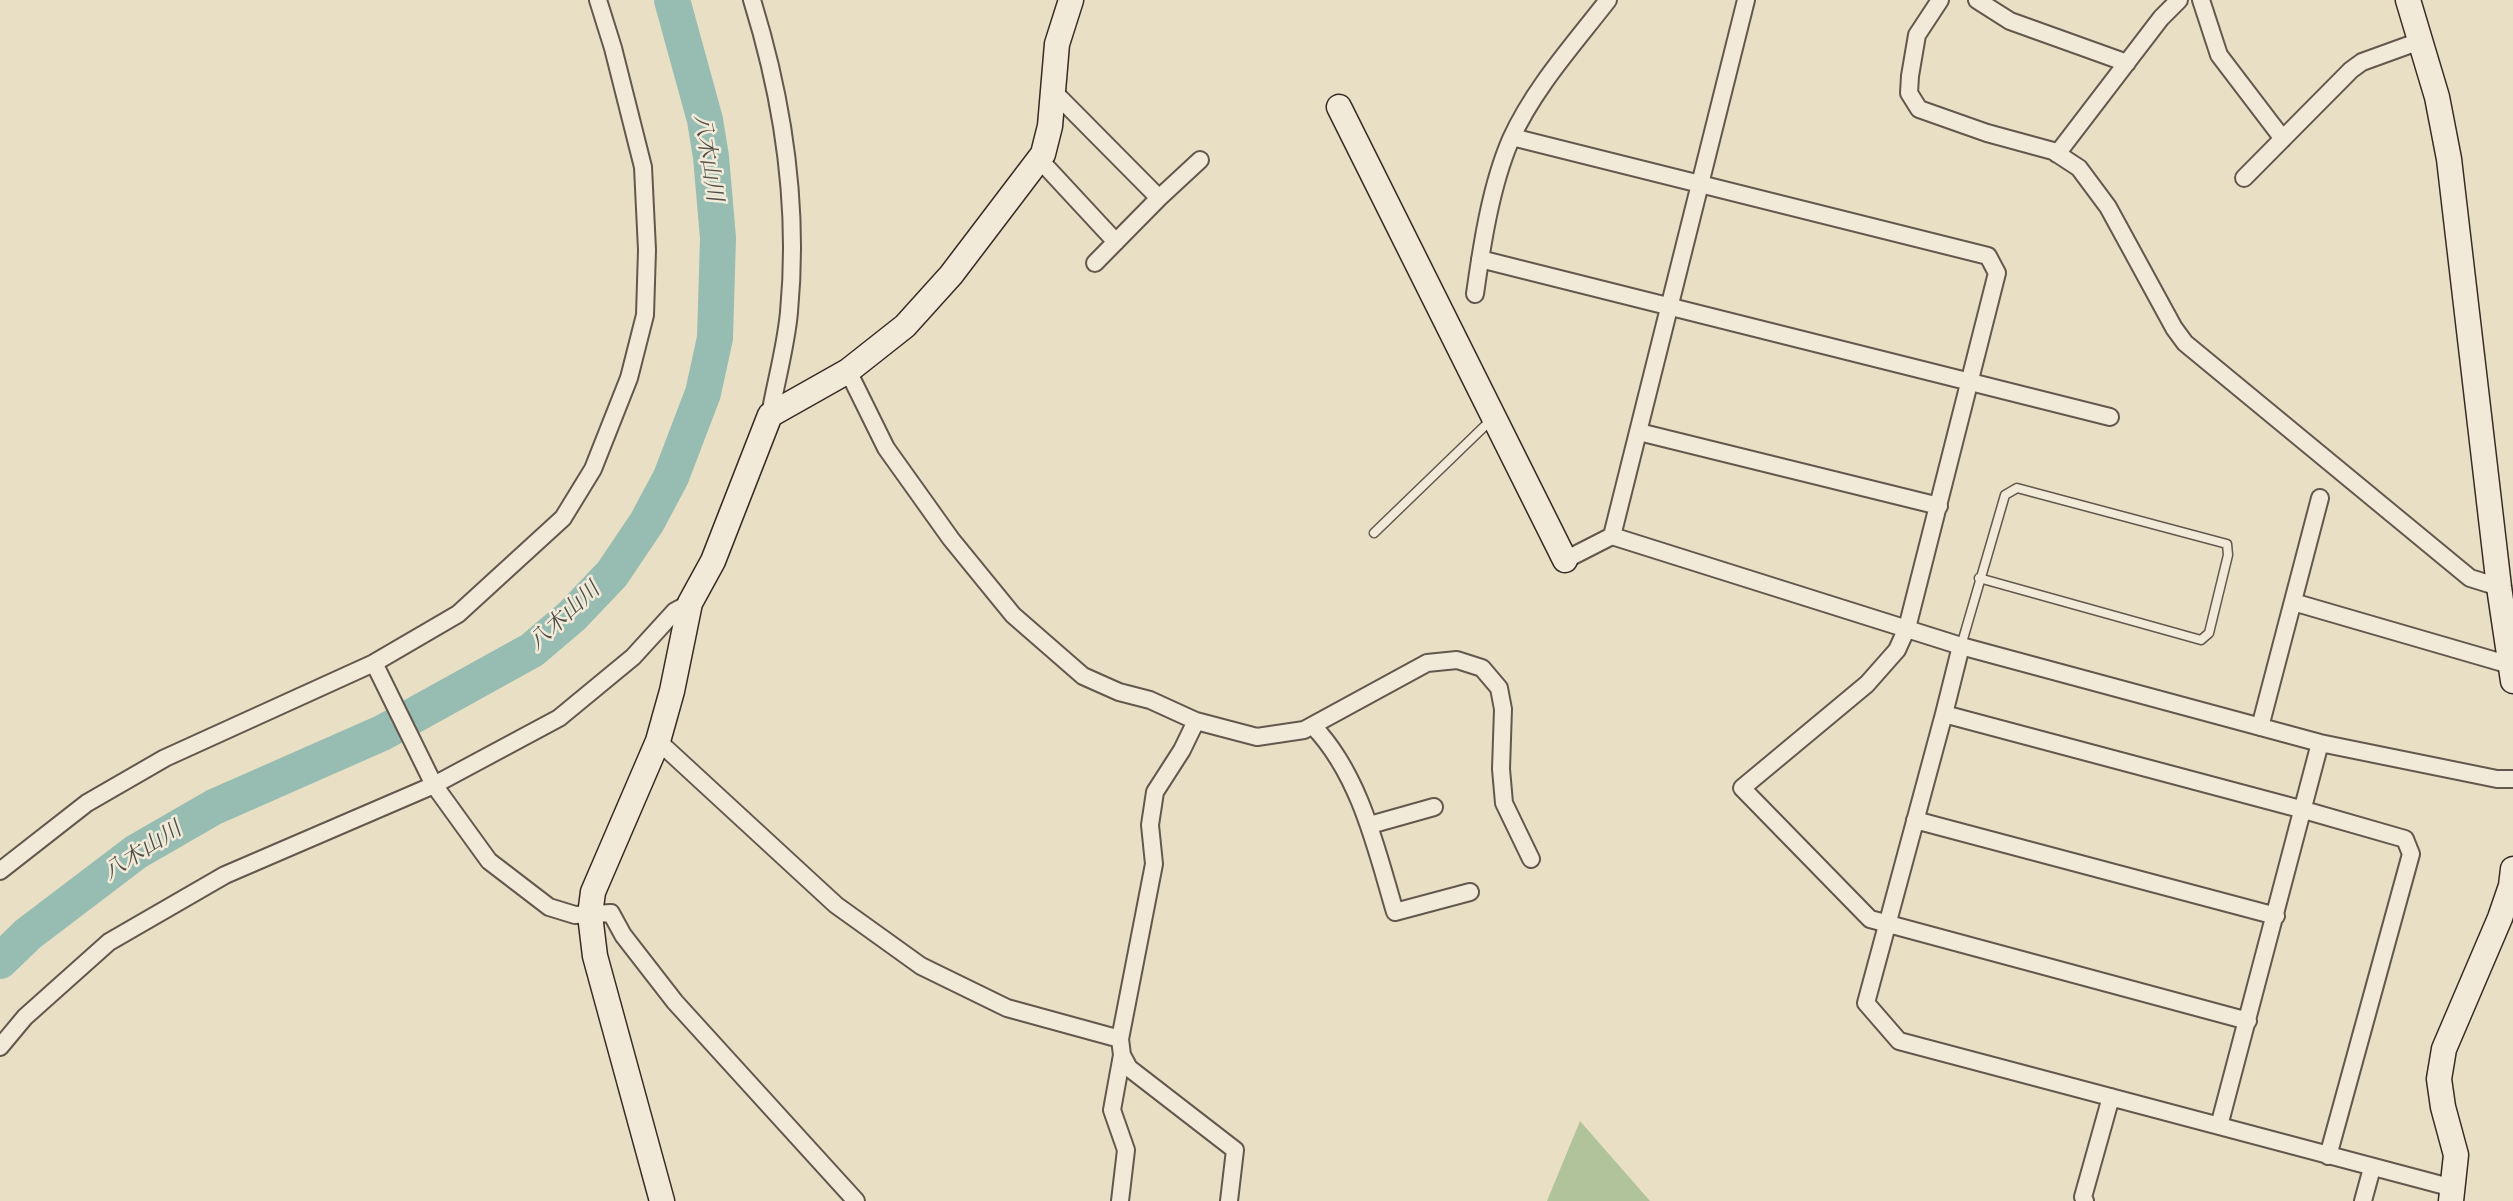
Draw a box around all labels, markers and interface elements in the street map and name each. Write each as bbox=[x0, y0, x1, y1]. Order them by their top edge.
water label: 八木山川 bbox=[687, 112, 727, 204]
water label: 八木山川 bbox=[524, 577, 606, 657]
water label: 八木山川 bbox=[99, 817, 187, 887]

